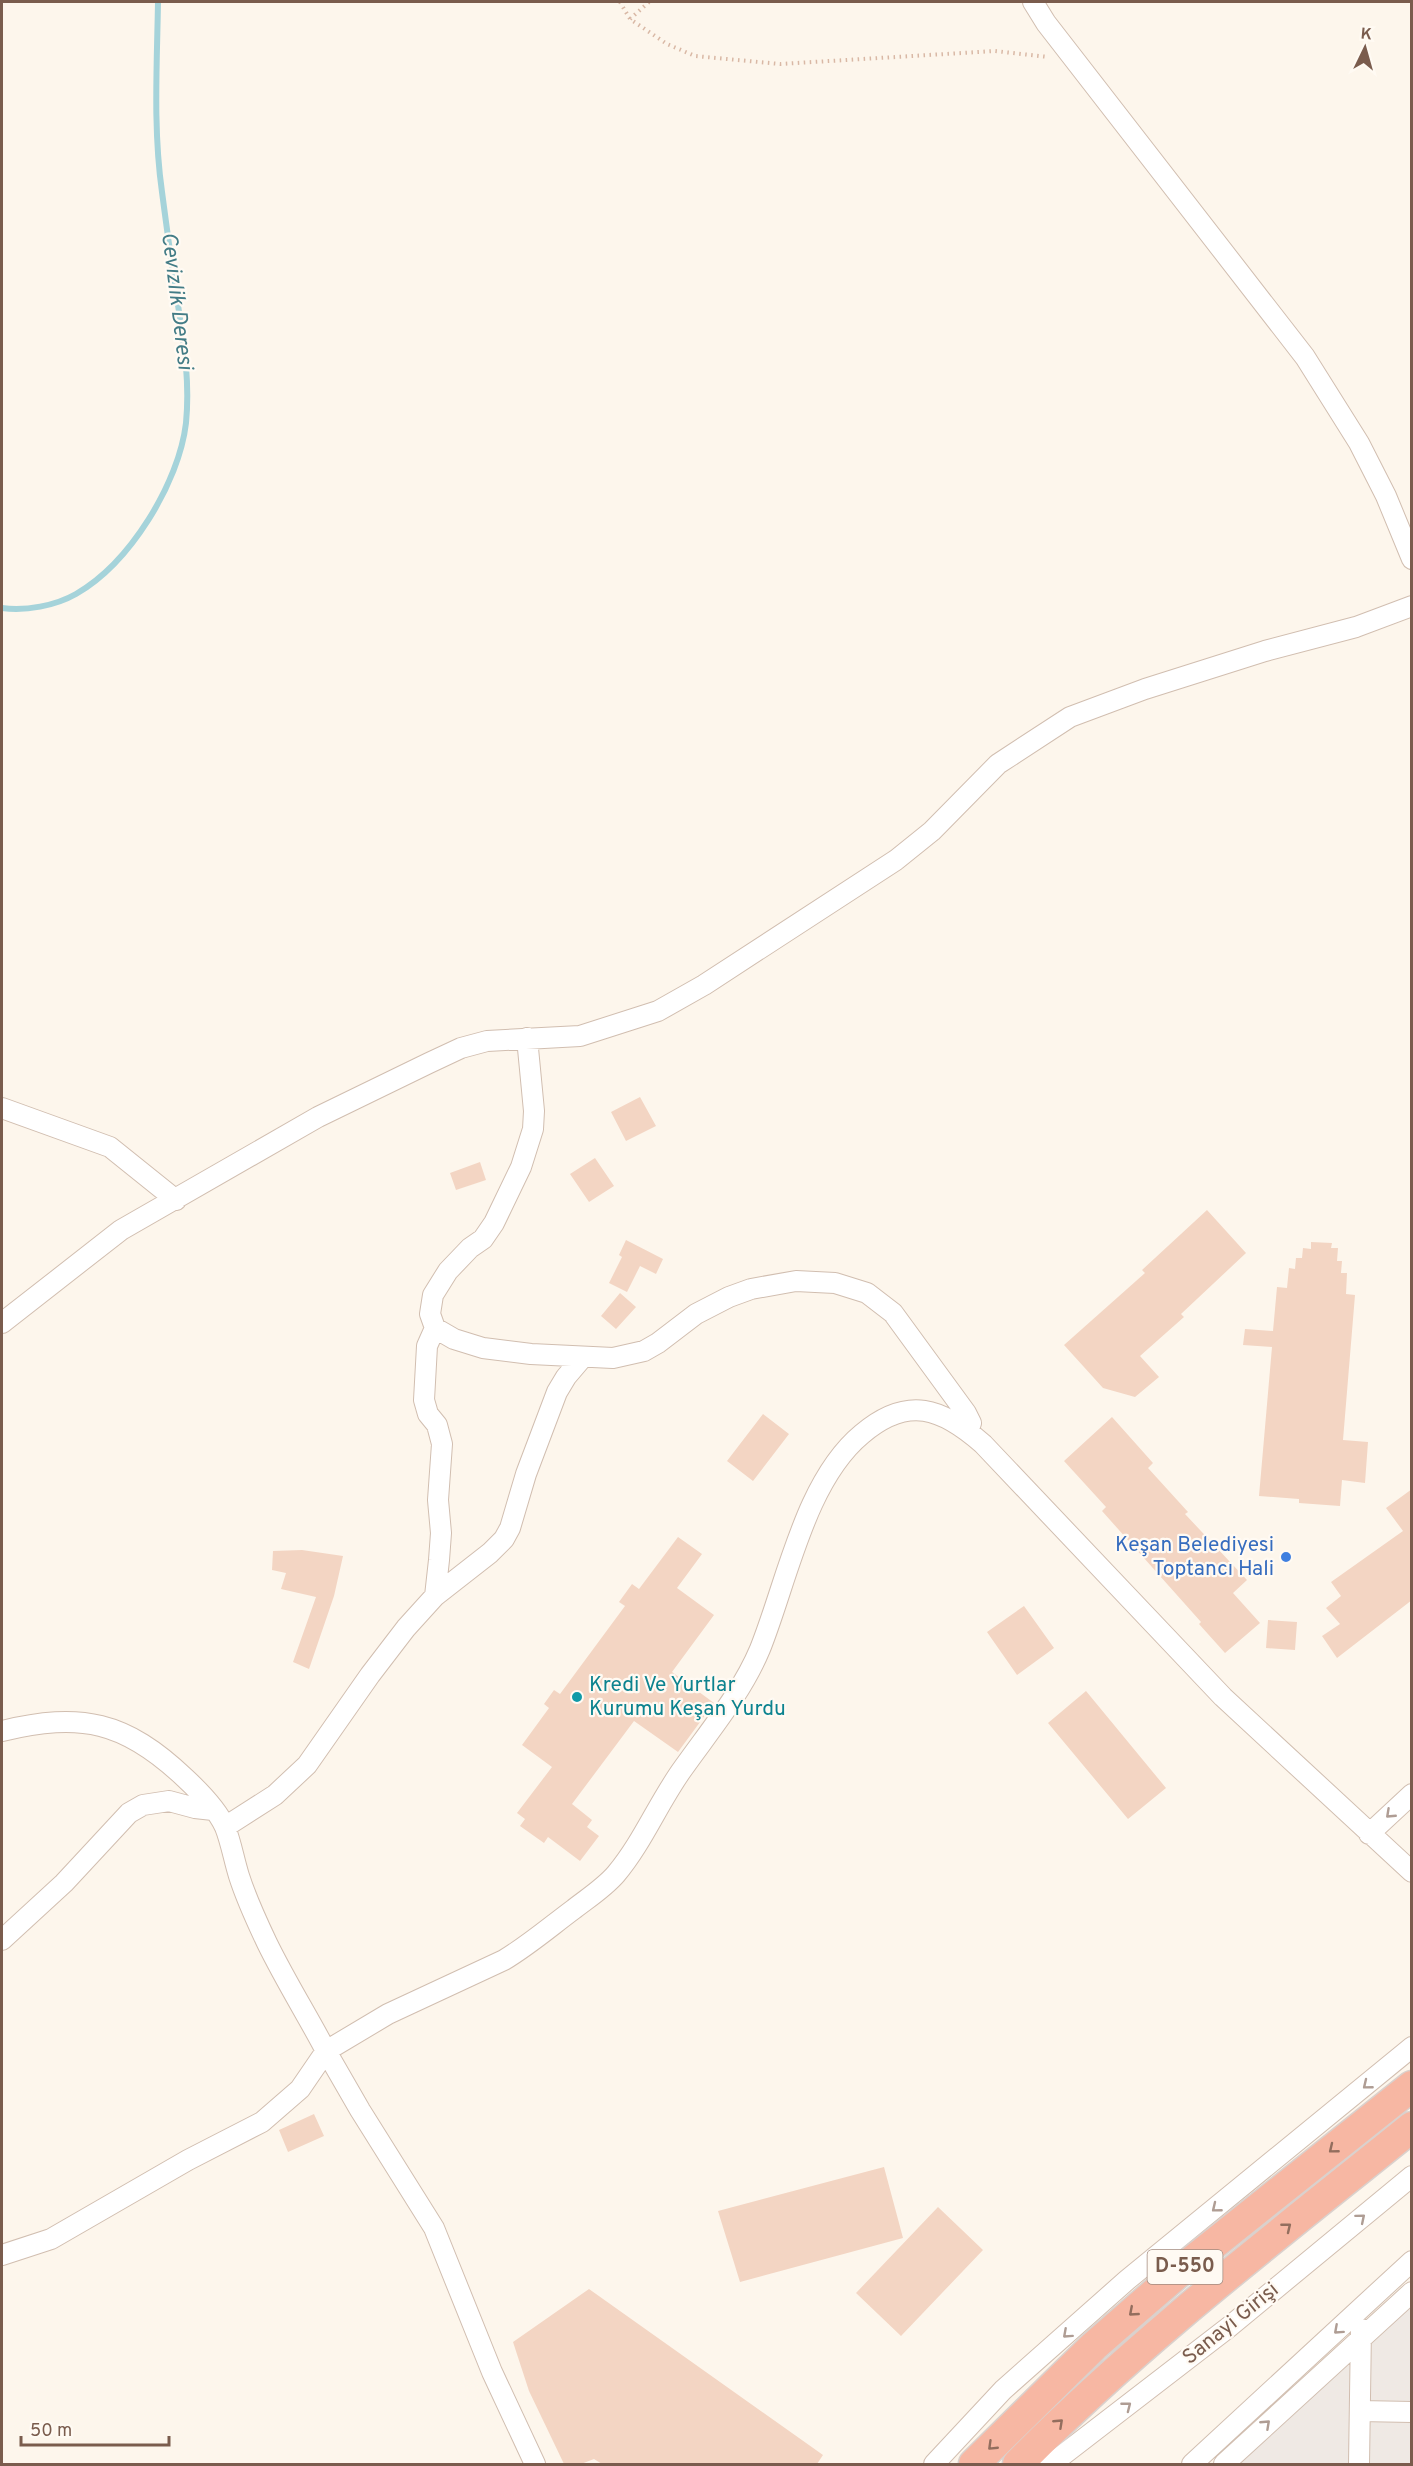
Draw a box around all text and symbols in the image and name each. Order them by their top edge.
north arrow [1335,18,1395,78]
text: K [1360,25,1373,46]
water label: Cevizlik Deresi [154,231,198,373]
place label: Keşan Belediyesi Toptancı Hali [1115,1532,1274,1583]
marker: Keşan Belediyesi Toptancı Hali [1279,1550,1293,1564]
place label: Kredi Ve Yurtlar Kurumu Keşan Yurdu [589,1672,786,1723]
marker: Kredi Ve Yurtlar Kurumu Keşan Yurdu [570,1690,584,1704]
one-way arrow [1387,1807,1397,1818]
one-way arrow [1363,2077,1374,2088]
one-way arrow [1329,2142,1340,2153]
one-way arrow [1212,2201,1223,2212]
one-way arrow [1354,2214,1365,2225]
one-way arrow [1280,2224,1291,2235]
road number: D-550 [1148,2250,1222,2284]
street label: Sanayi Girişi [1177,2277,1285,2371]
one-way arrow [1129,2305,1140,2316]
one-way arrow [1335,2323,1345,2334]
one-way arrow [1063,2327,1074,2338]
one-way arrow [1121,2402,1132,2413]
scale bar [21,2409,170,2447]
one-way arrow [1053,2419,1063,2430]
text: 50 m [30,2420,72,2443]
one-way arrow [1259,2421,1270,2432]
one-way arrow [988,2438,999,2449]

